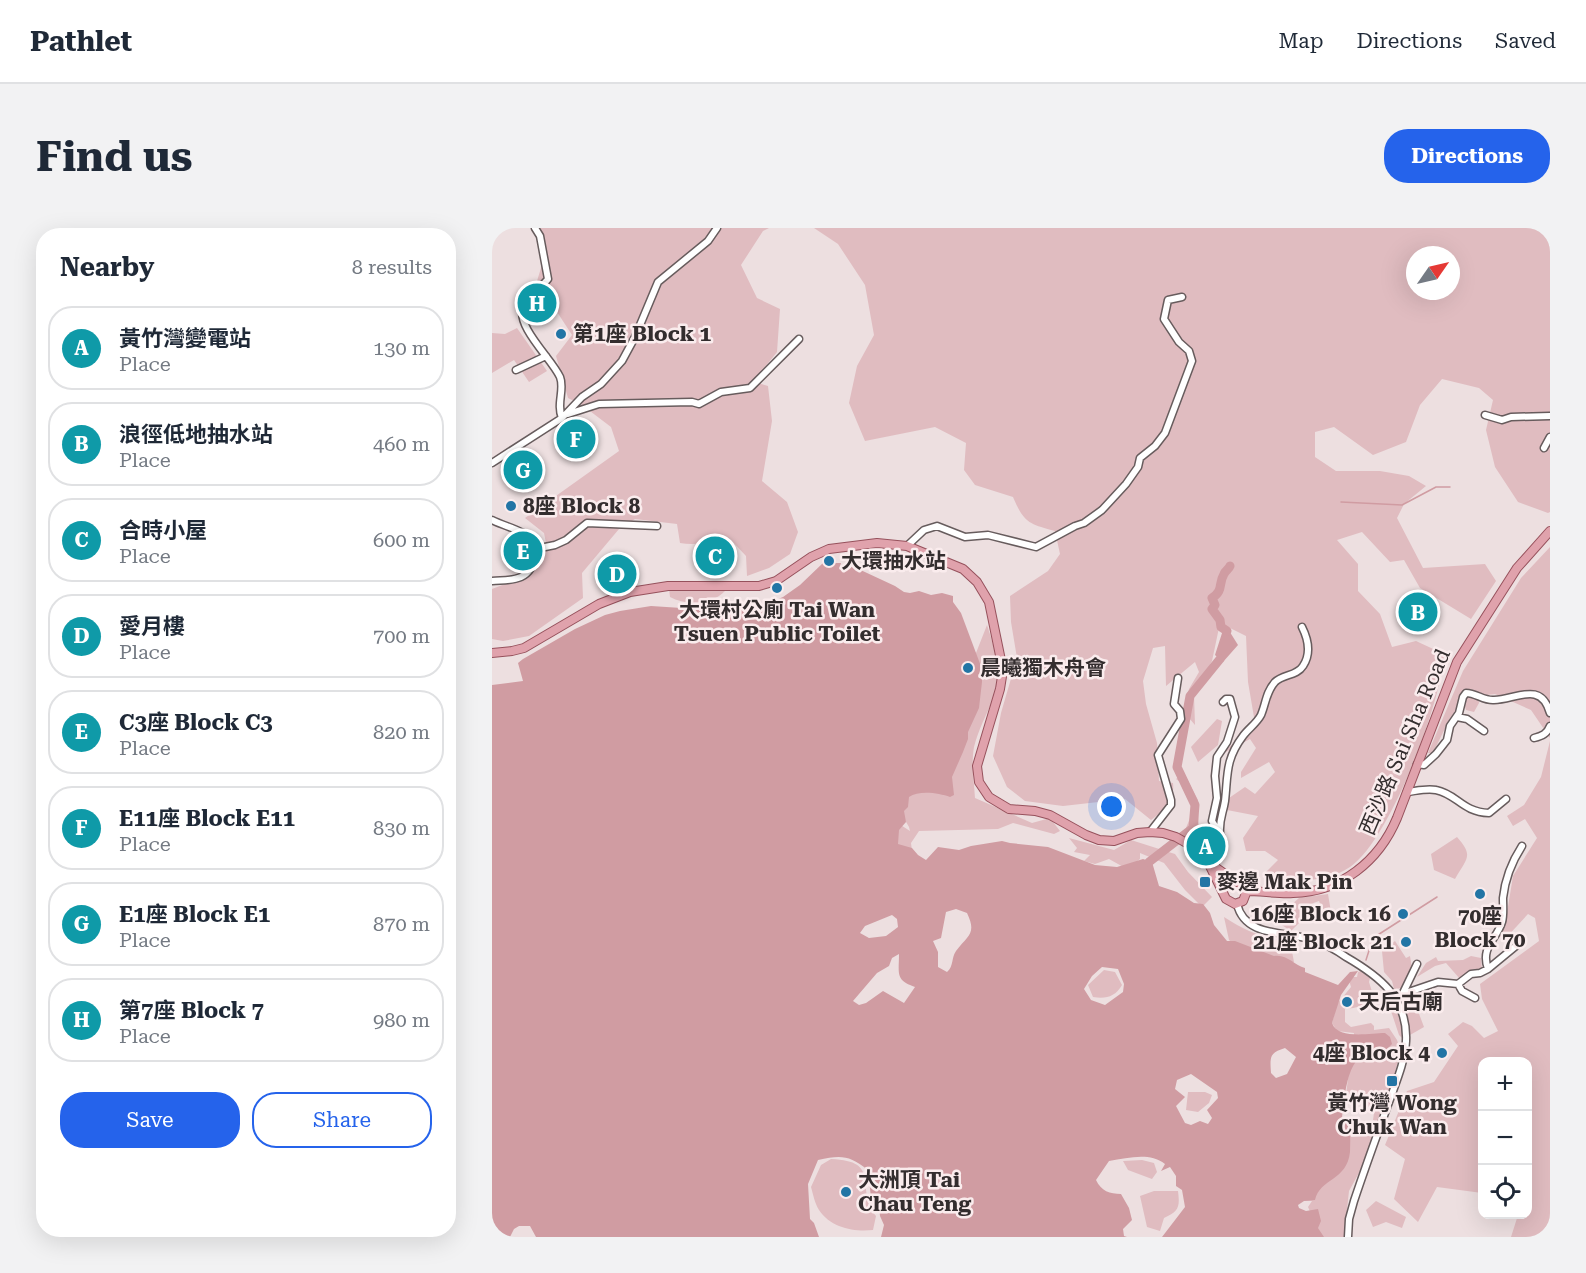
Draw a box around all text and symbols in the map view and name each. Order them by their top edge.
text: Pathlet [30,25,132,58]
text: Map [1279,29,1323,53]
text: Directions [1356,29,1462,53]
text: Saved [1495,29,1556,53]
button: Directions [1384,129,1550,183]
text: Find us [36,132,193,181]
north arrow [1406,246,1460,300]
text: Nearby [60,252,154,282]
text: 8 results [352,255,432,279]
pin: H [518,280,556,326]
place label: 第1座 Block 1 [573,322,712,346]
text: 黃竹灣變電站 [119,326,251,351]
marker: 第1座 Block 1 [554,327,568,341]
text: A [74,336,89,360]
text: 130 m [373,336,430,360]
text: Place [119,352,171,376]
pin: F [556,416,596,462]
text: 浪徑低地抽水站 [119,422,273,447]
text: B [74,432,89,456]
text: 460 m [373,432,430,456]
text: Place [119,448,171,472]
pin: G [504,448,543,492]
place label: 8座 Block 8 [523,494,641,518]
marker: 8座 Block 8 [504,499,518,513]
text: 合時小屋 [119,518,207,543]
text: C [75,528,89,552]
text: 600 m [373,528,430,552]
pin: E [504,528,543,574]
pin: C [696,534,734,578]
text: Place [119,544,171,568]
place label: 大環抽水站 [841,549,946,573]
pin: D [598,552,636,596]
marker: 大環抽水站 [822,554,836,568]
marker: 大環村公廁 Tai Wan Tsuen Public Toilet [770,581,784,595]
pin: B [1398,590,1438,634]
place label: 大環村公廁 Tai Wan Tsuen Public Toilet [674,598,881,646]
text: 愛月樓 [119,614,185,639]
text: D [73,624,90,648]
text: 700 m [373,624,430,648]
text: Place [119,640,171,664]
street label: 西沙路 Sai Sha Road [1355,645,1455,839]
place label: 晨曦獨木舟會 [980,656,1106,680]
marker: 晨曦獨木舟會 [961,661,975,675]
text: C3座 Block C3 [119,710,273,735]
text: E [75,720,88,744]
text: 820 m [373,720,430,744]
text: Place [119,736,171,760]
your location [1097,792,1126,821]
text: E11座 Block E11 [119,806,295,831]
text: F [75,816,88,840]
text: 830 m [373,816,430,840]
pin: A [1186,824,1226,868]
text: Place [119,832,171,856]
place label: 麥邊 Mak Pin [1217,870,1353,894]
marker: 麥邊 Mak Pin [1198,875,1212,889]
marker: 70座 Block 70 [1473,887,1487,901]
text: E1座 Block E1 [119,902,270,927]
place label: 16座 Block 16 [1250,902,1391,926]
place label: 70座 Block 70 [1435,904,1526,952]
marker: 16座 Block 16 [1396,907,1410,921]
text: G [74,912,89,936]
text: 870 m [373,912,430,936]
text: Place [119,928,171,952]
place label: 21座 Block 21 [1253,930,1394,954]
marker: 21座 Block 21 [1399,935,1413,949]
place label: 天后古廟 [1359,990,1443,1014]
marker: 天后古廟 [1340,995,1354,1009]
text: 第7座 Block 7 [119,998,264,1023]
text: H [73,1008,90,1032]
text: 980 m [373,1008,430,1032]
text: Place [119,1024,171,1048]
place label: 4座 Block 4 [1313,1041,1430,1065]
marker: 4座 Block 4 [1435,1046,1449,1060]
map controls [1478,1057,1532,1219]
button: + [1478,1057,1532,1111]
marker: 黃竹灣 Wong Chuk Wan [1385,1074,1399,1088]
place label: 黃竹灣 Wong Chuk Wan [1327,1091,1457,1139]
button: Save [60,1092,240,1148]
button: Share [252,1092,432,1148]
button: − [1478,1111,1532,1165]
button: locate [1478,1165,1532,1219]
place label: 大洲頂 Tai Chau Teng [858,1168,971,1216]
marker: 大洲頂 Tai Chau Teng [839,1185,853,1199]

